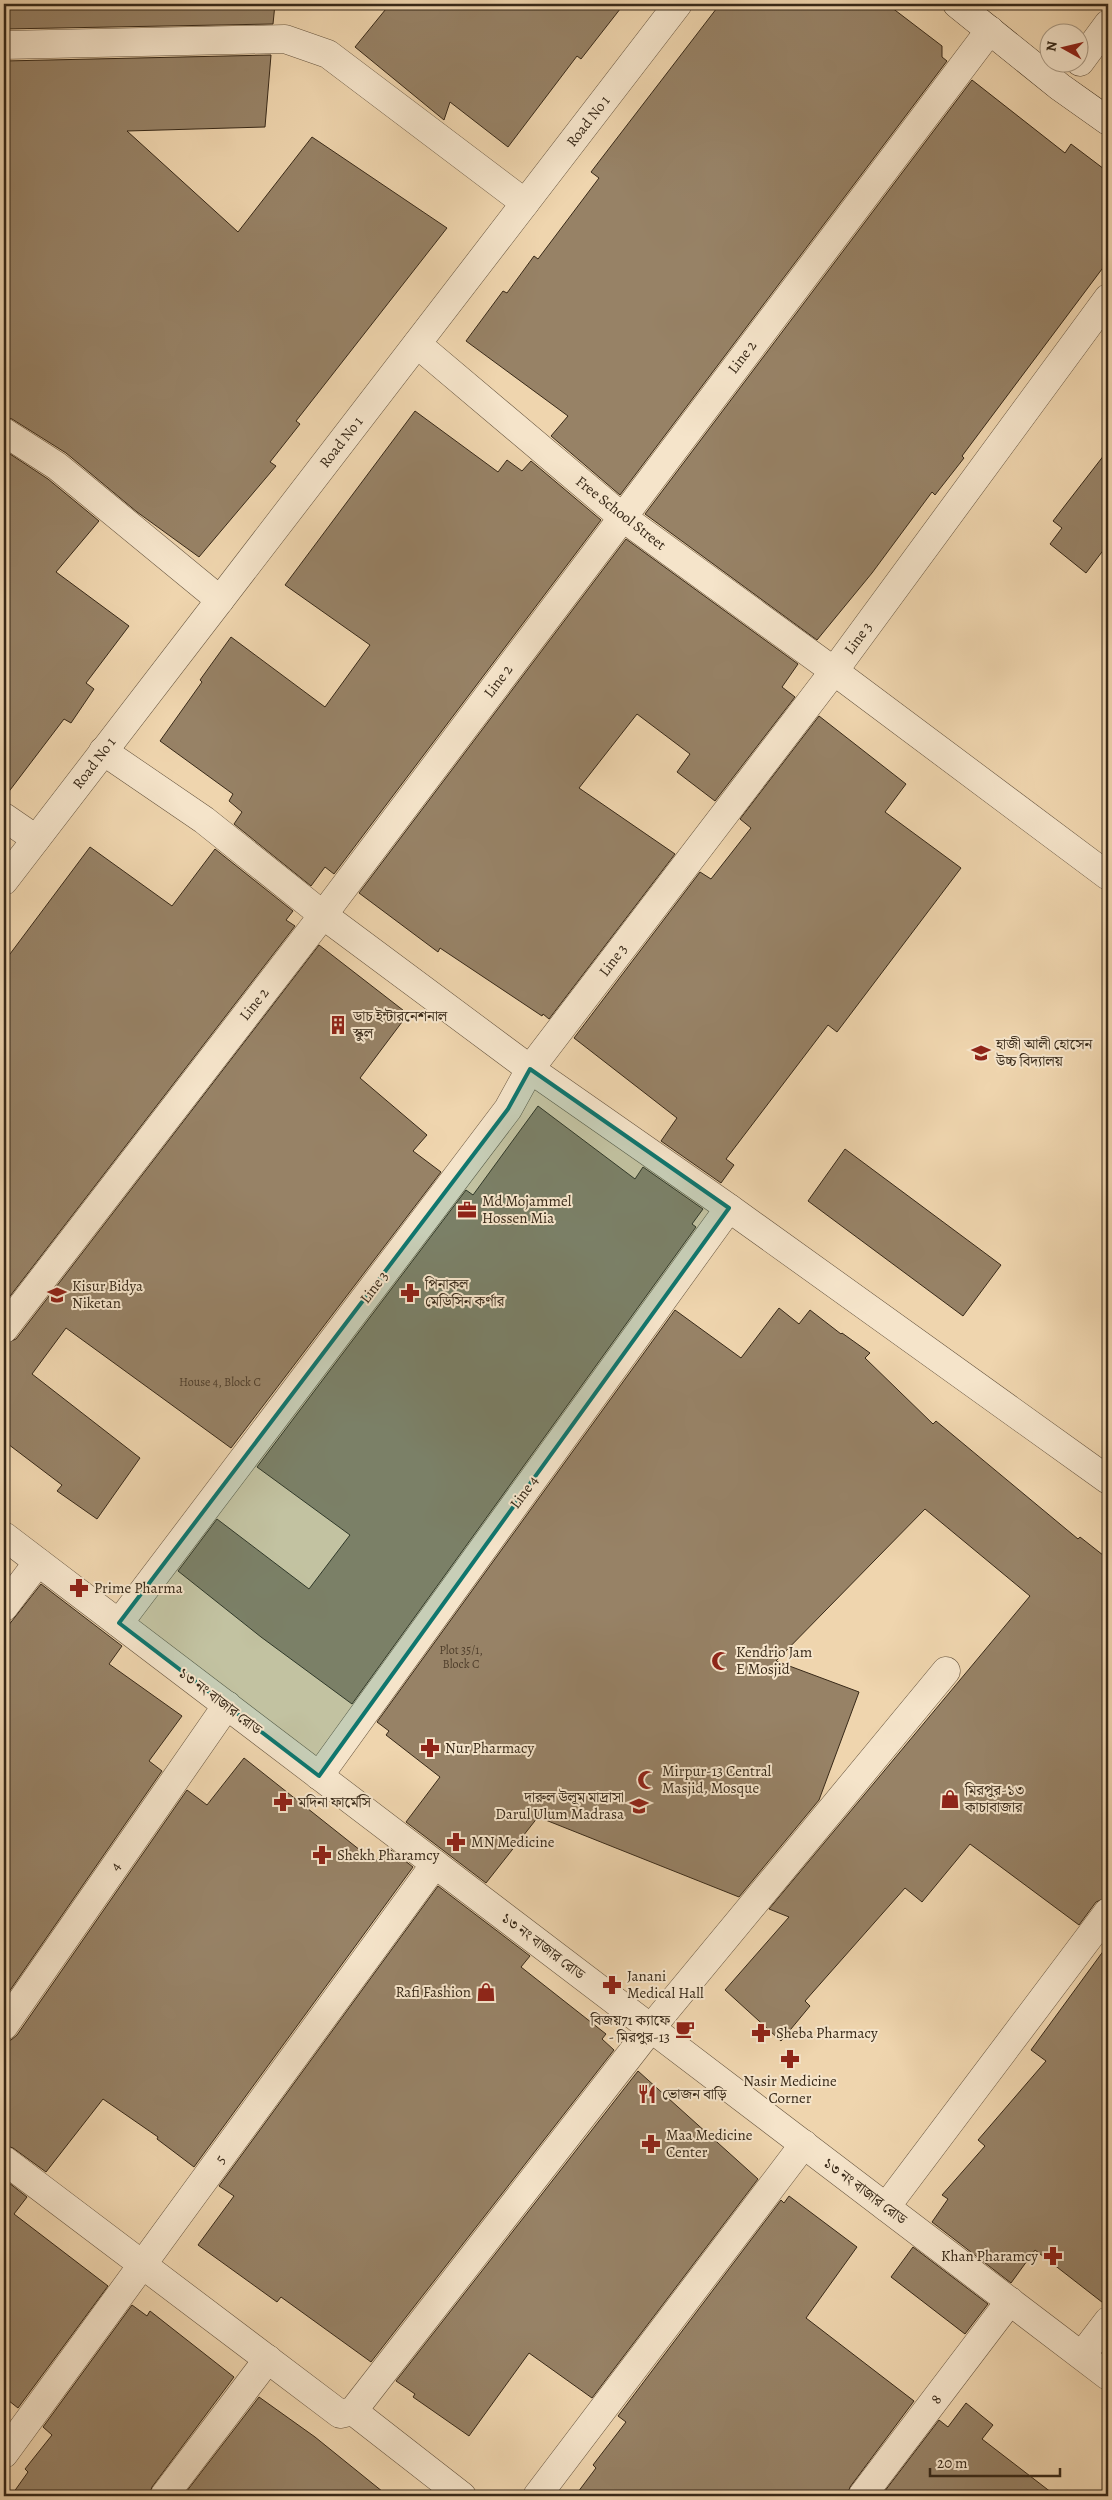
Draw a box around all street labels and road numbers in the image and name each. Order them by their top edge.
street label: Road No 1 [562,91,614,151]
street label: Line 2 [723,336,761,378]
street label: Road No 1 [315,412,367,472]
street label: Free School Street [572,471,670,555]
street label: Line 3 [839,618,877,658]
street label: Line 2 [479,660,517,702]
street label: Road No 1 [68,733,120,793]
street label: Line 3 [594,940,632,980]
street label: Line 2 [235,983,273,1025]
street label: Line 3 [355,1267,393,1307]
street label: Line 4 [505,1471,543,1513]
street label: ১৩ নং বাজার রোড [174,1663,266,1739]
street label: 4 [105,1857,125,1875]
street label: ১৩ নং বাজার রোড [497,1908,589,1984]
street label: 5 [210,2151,230,2167]
street label: ১৩ নং বাজার রোড [819,2153,911,2229]
street label: 8 [926,2390,946,2408]

